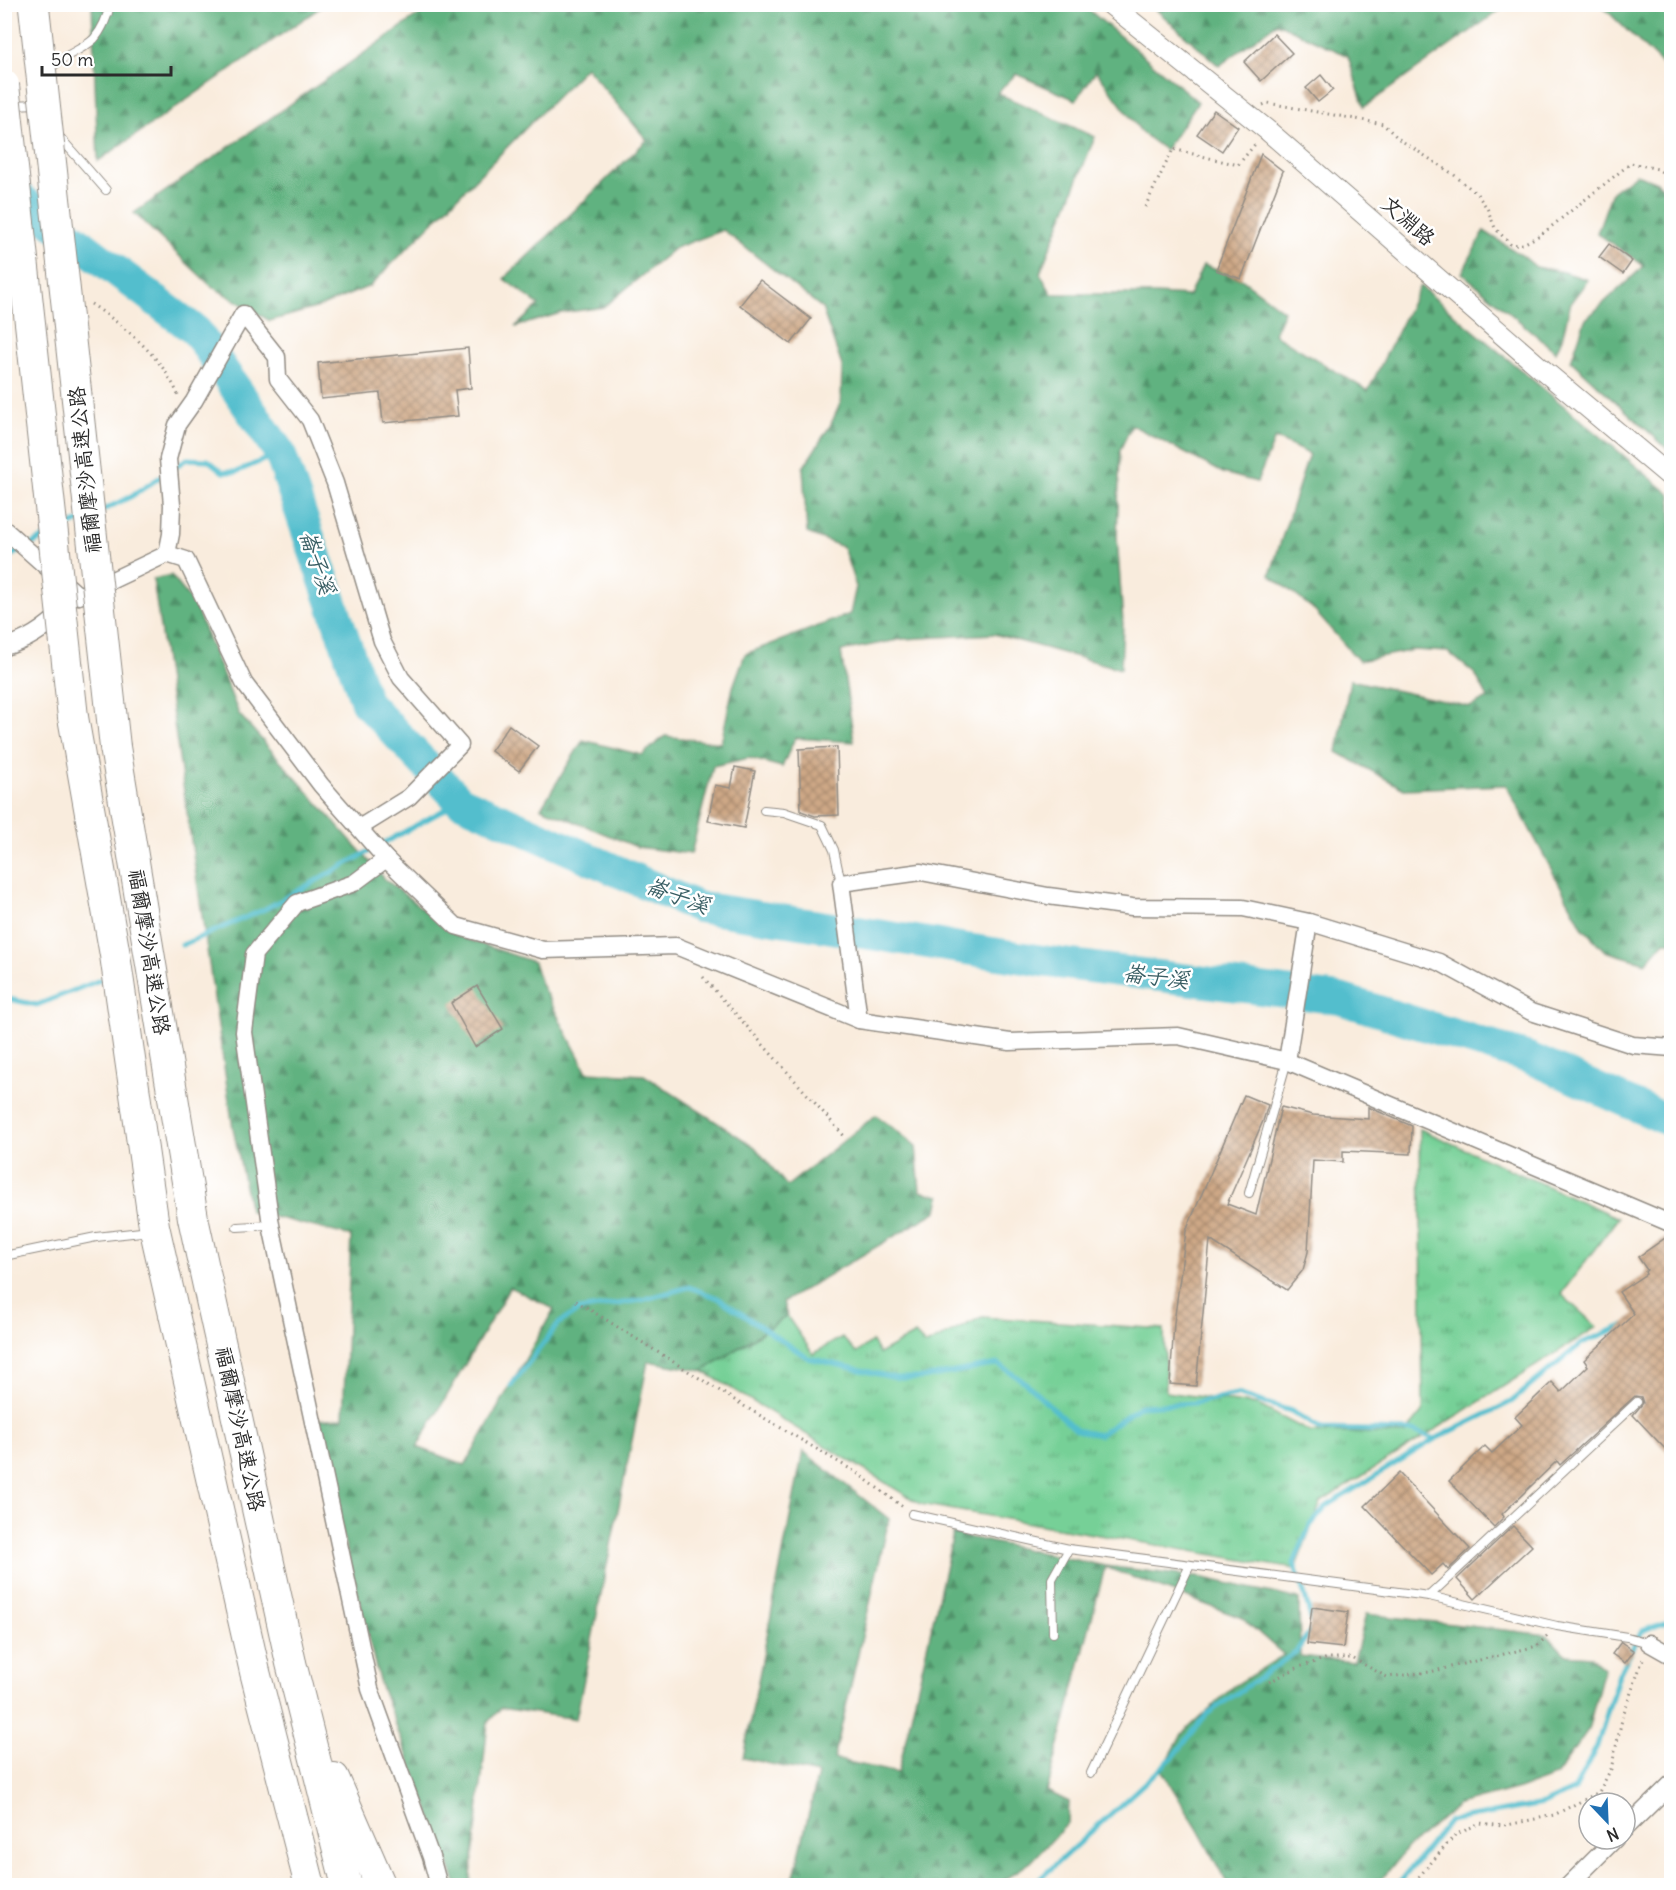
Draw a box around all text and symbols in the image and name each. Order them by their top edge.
scale bar [42,39,171,77]
text: 50 m [51,48,93,71]
street label: 文淵路 [1376,190,1441,251]
street label: 福爾摩沙高速公路 [62,385,107,555]
water label: 崙子溪 [294,526,342,599]
street label: 福爾摩沙高速公路 [123,867,176,1037]
water label: 崙子溪 [642,871,715,920]
water label: 崙子溪 [1122,958,1191,994]
street label: 福爾摩沙高速公路 [210,1344,271,1514]
north arrow [1577,1791,1637,1851]
text: N [1604,1823,1622,1846]

